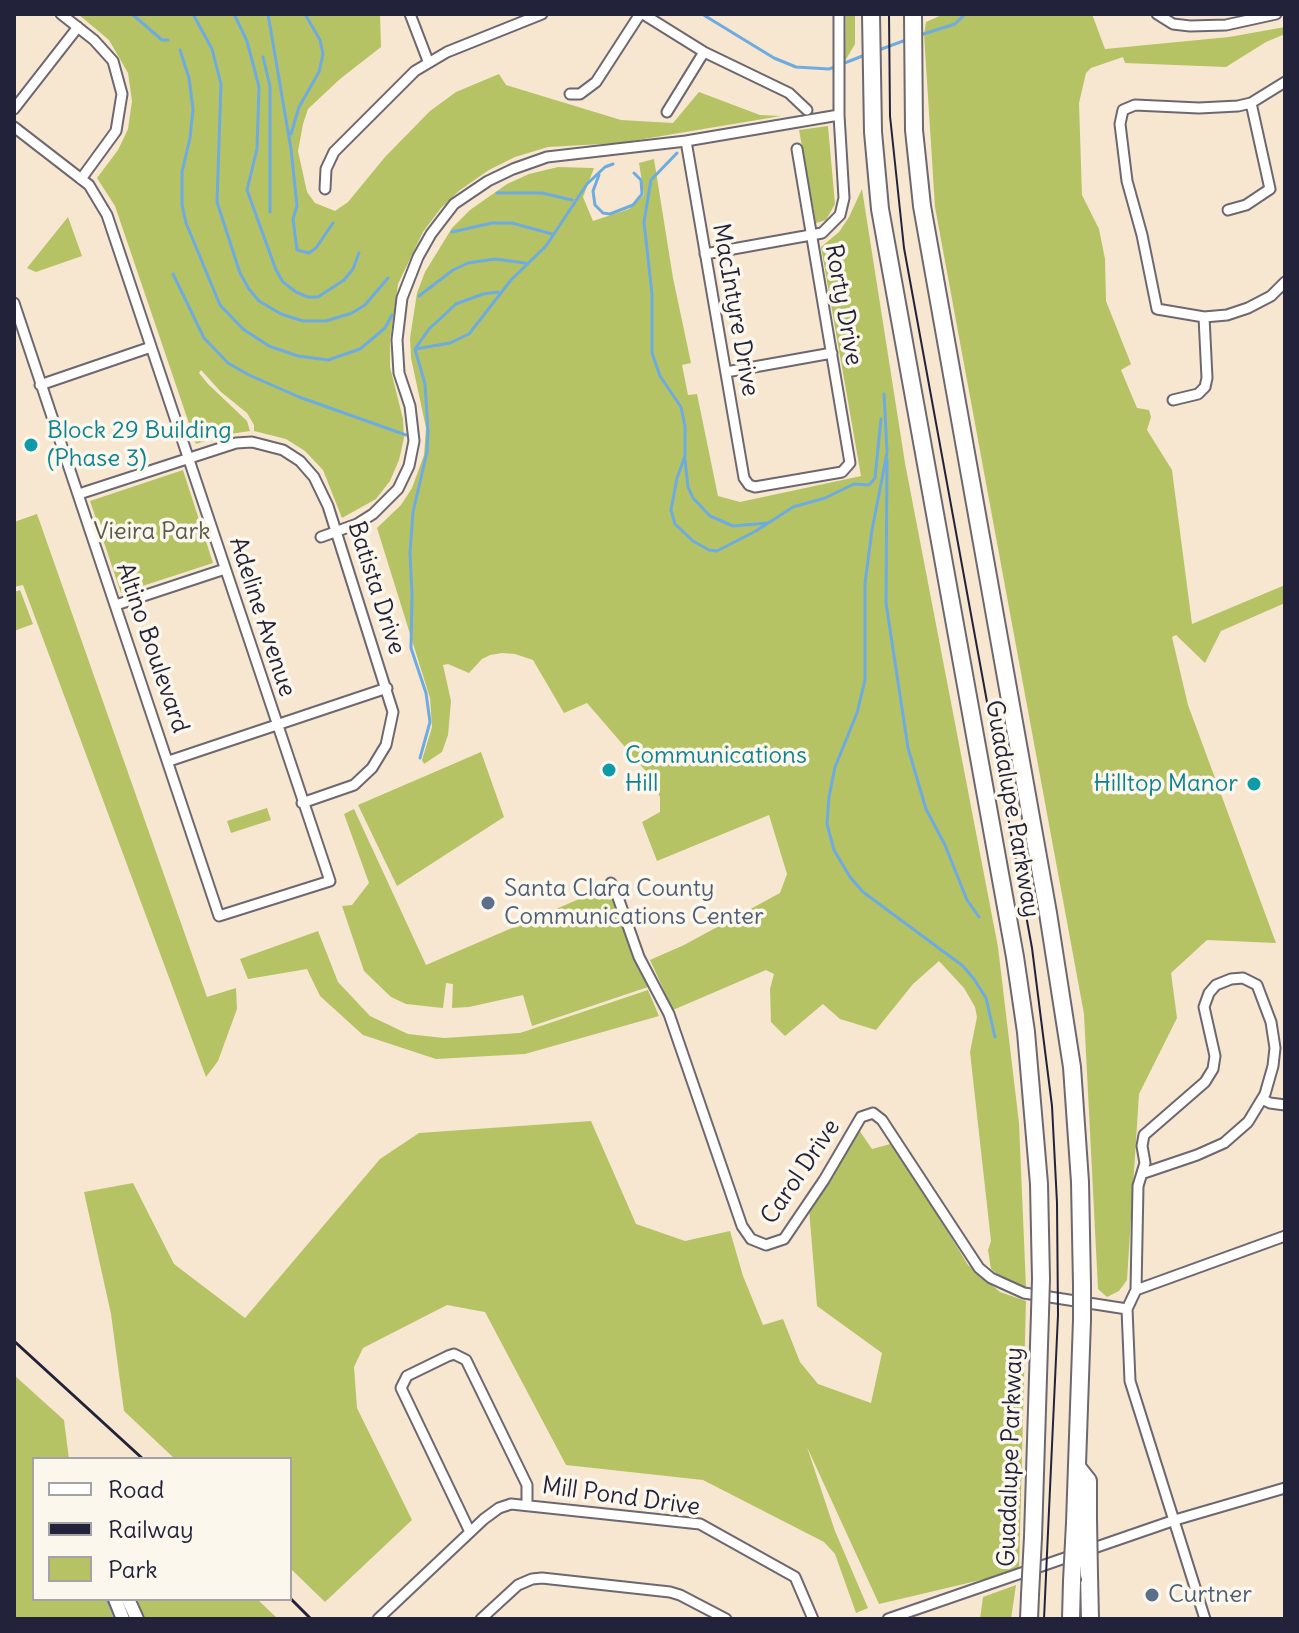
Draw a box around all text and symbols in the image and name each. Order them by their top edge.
street label: MacIntyre Drive [706,221,764,399]
street label: Rorty Drive [818,242,868,368]
place label: Block 29 Building (Phase 3) [47,417,232,473]
marker: Block 29 Building (Phase 3) [22,436,40,454]
park label: Vieira Park [93,518,211,546]
street label: Batista Drive [341,518,411,658]
street label: Adeline Avenue [223,534,301,700]
street label: Altino Boulevard [109,559,195,737]
street label: Guadalupe Parkway [979,698,1045,920]
place label: Communications Hill [625,742,807,798]
marker: Communications Hill [600,761,618,779]
place label: Hilltop Manor [1093,770,1238,798]
marker: Hilltop Manor [1245,775,1263,793]
place label: Santa Clara County Communications Center [504,875,764,931]
marker: Santa Clara County Communications Center [479,894,497,912]
street label: Carol Drive [755,1114,847,1230]
street label: Guadalupe Parkway [993,1347,1029,1567]
legend [32,1457,292,1601]
street label: Mill Pond Drive [540,1472,702,1522]
text: Road [108,1474,164,1504]
text: Railway [108,1514,194,1544]
text: Park [108,1554,158,1584]
place label: Curtner [1168,1581,1252,1609]
marker: Curtner [1143,1586,1161,1604]

